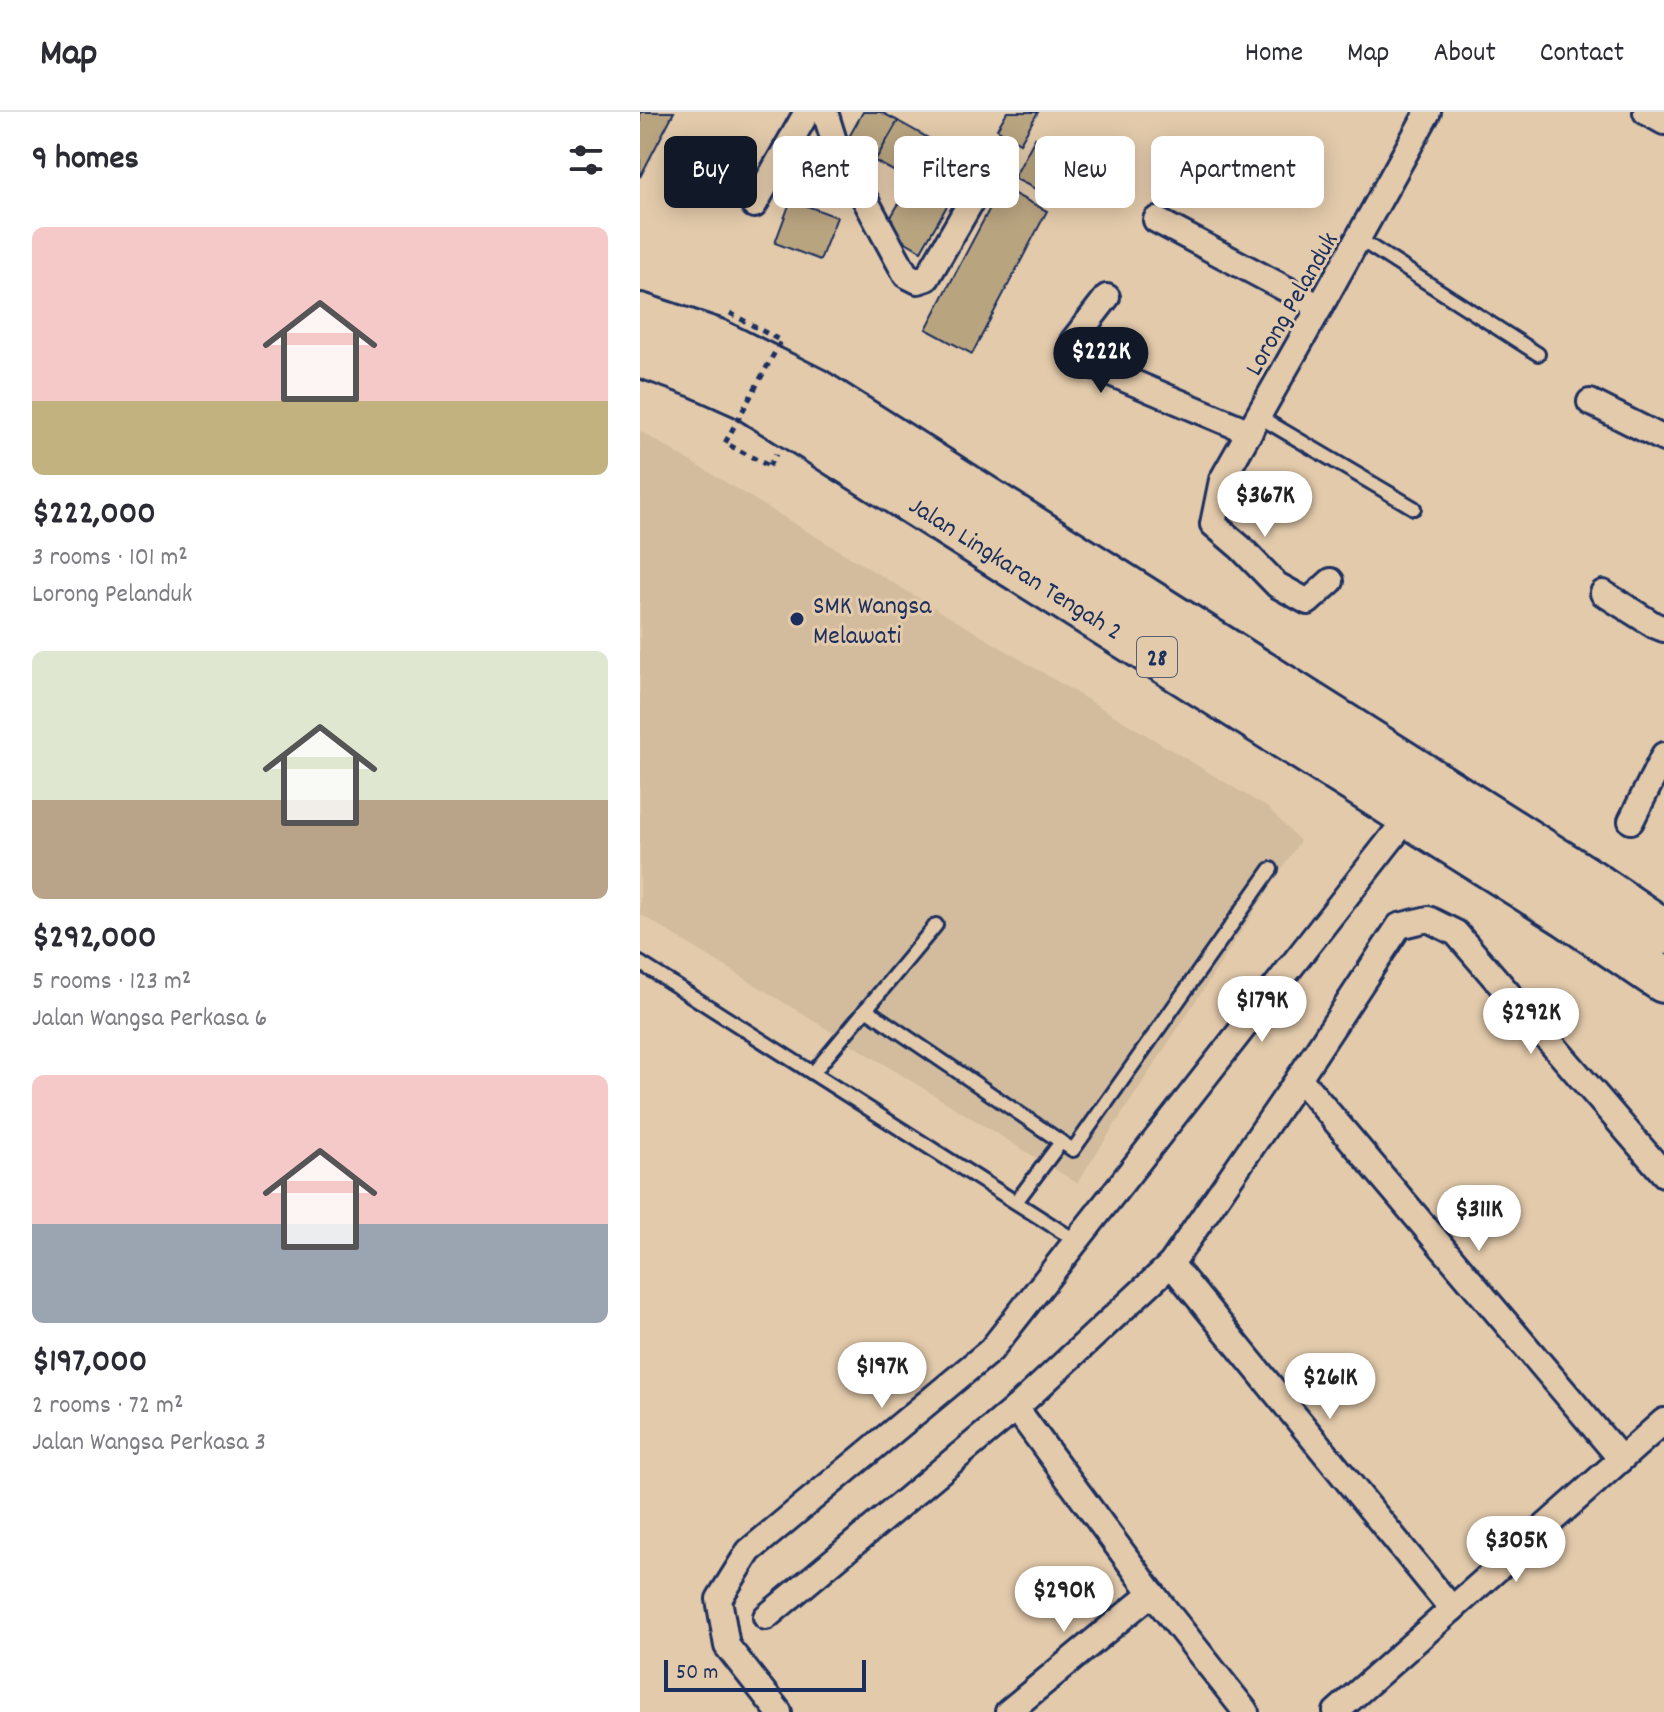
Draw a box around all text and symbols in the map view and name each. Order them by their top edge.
text: Map [40,28,98,83]
text: Home [1245,35,1303,75]
text: Map [1347,35,1389,75]
text: About [1433,35,1496,75]
text: Contact [1540,35,1624,75]
text: 9 homes [32,136,139,185]
chip: Buy [664,136,757,208]
chip: Rent [773,136,878,208]
chip: Filters [894,136,1019,208]
chip: New [1035,136,1135,208]
chip: Apartment [1151,136,1324,208]
icon: filters [564,138,608,182]
street label: Lorong Pelanduk [1237,226,1349,383]
icon: home [248,279,392,423]
pin: $222K [1045,327,1157,395]
text: $222K [1071,334,1131,371]
pin: $367K [1209,471,1321,539]
text: $367K [1235,478,1295,515]
street label: Jalan Lingkaran Tengah 2 [900,489,1129,651]
text: $222,000 [32,491,156,540]
text: 3 rooms · 101 m² [32,540,188,577]
text: Lorong Pelanduk [32,577,192,614]
place label: SMK Wangsa Melawati [813,589,932,656]
marker: SMK Wangsa Melawati [788,610,806,628]
road number: 28 [1137,637,1177,677]
icon: home [248,703,392,847]
text: $292,000 [32,915,157,964]
text: 5 rooms · 123 m² [32,964,191,1001]
pin: $179K [1206,976,1318,1044]
text: $179K [1236,983,1288,1020]
pin: $292K [1475,988,1587,1056]
text: $292K [1501,995,1561,1032]
text: Jalan Wangsa Perkasa 6 [32,1001,267,1038]
icon: home [248,1127,392,1271]
pin: $311K [1423,1185,1535,1253]
text: $311K [1455,1192,1503,1229]
text: $197,000 [32,1339,147,1388]
pin: $197K [826,1342,938,1410]
text: $197K [856,1349,908,1386]
pin: $261K [1274,1353,1386,1421]
text: $261K [1303,1360,1358,1397]
text: 2 rooms · 72 m² [32,1388,183,1425]
text: Jalan Wangsa Perkasa 3 [32,1425,266,1462]
pin: $305K [1460,1516,1572,1584]
text: $305K [1485,1523,1547,1560]
pin: $290K [1008,1566,1120,1634]
text: $290K [1033,1573,1095,1610]
scale bar [664,1656,866,1692]
text: 50 m [676,1658,718,1689]

